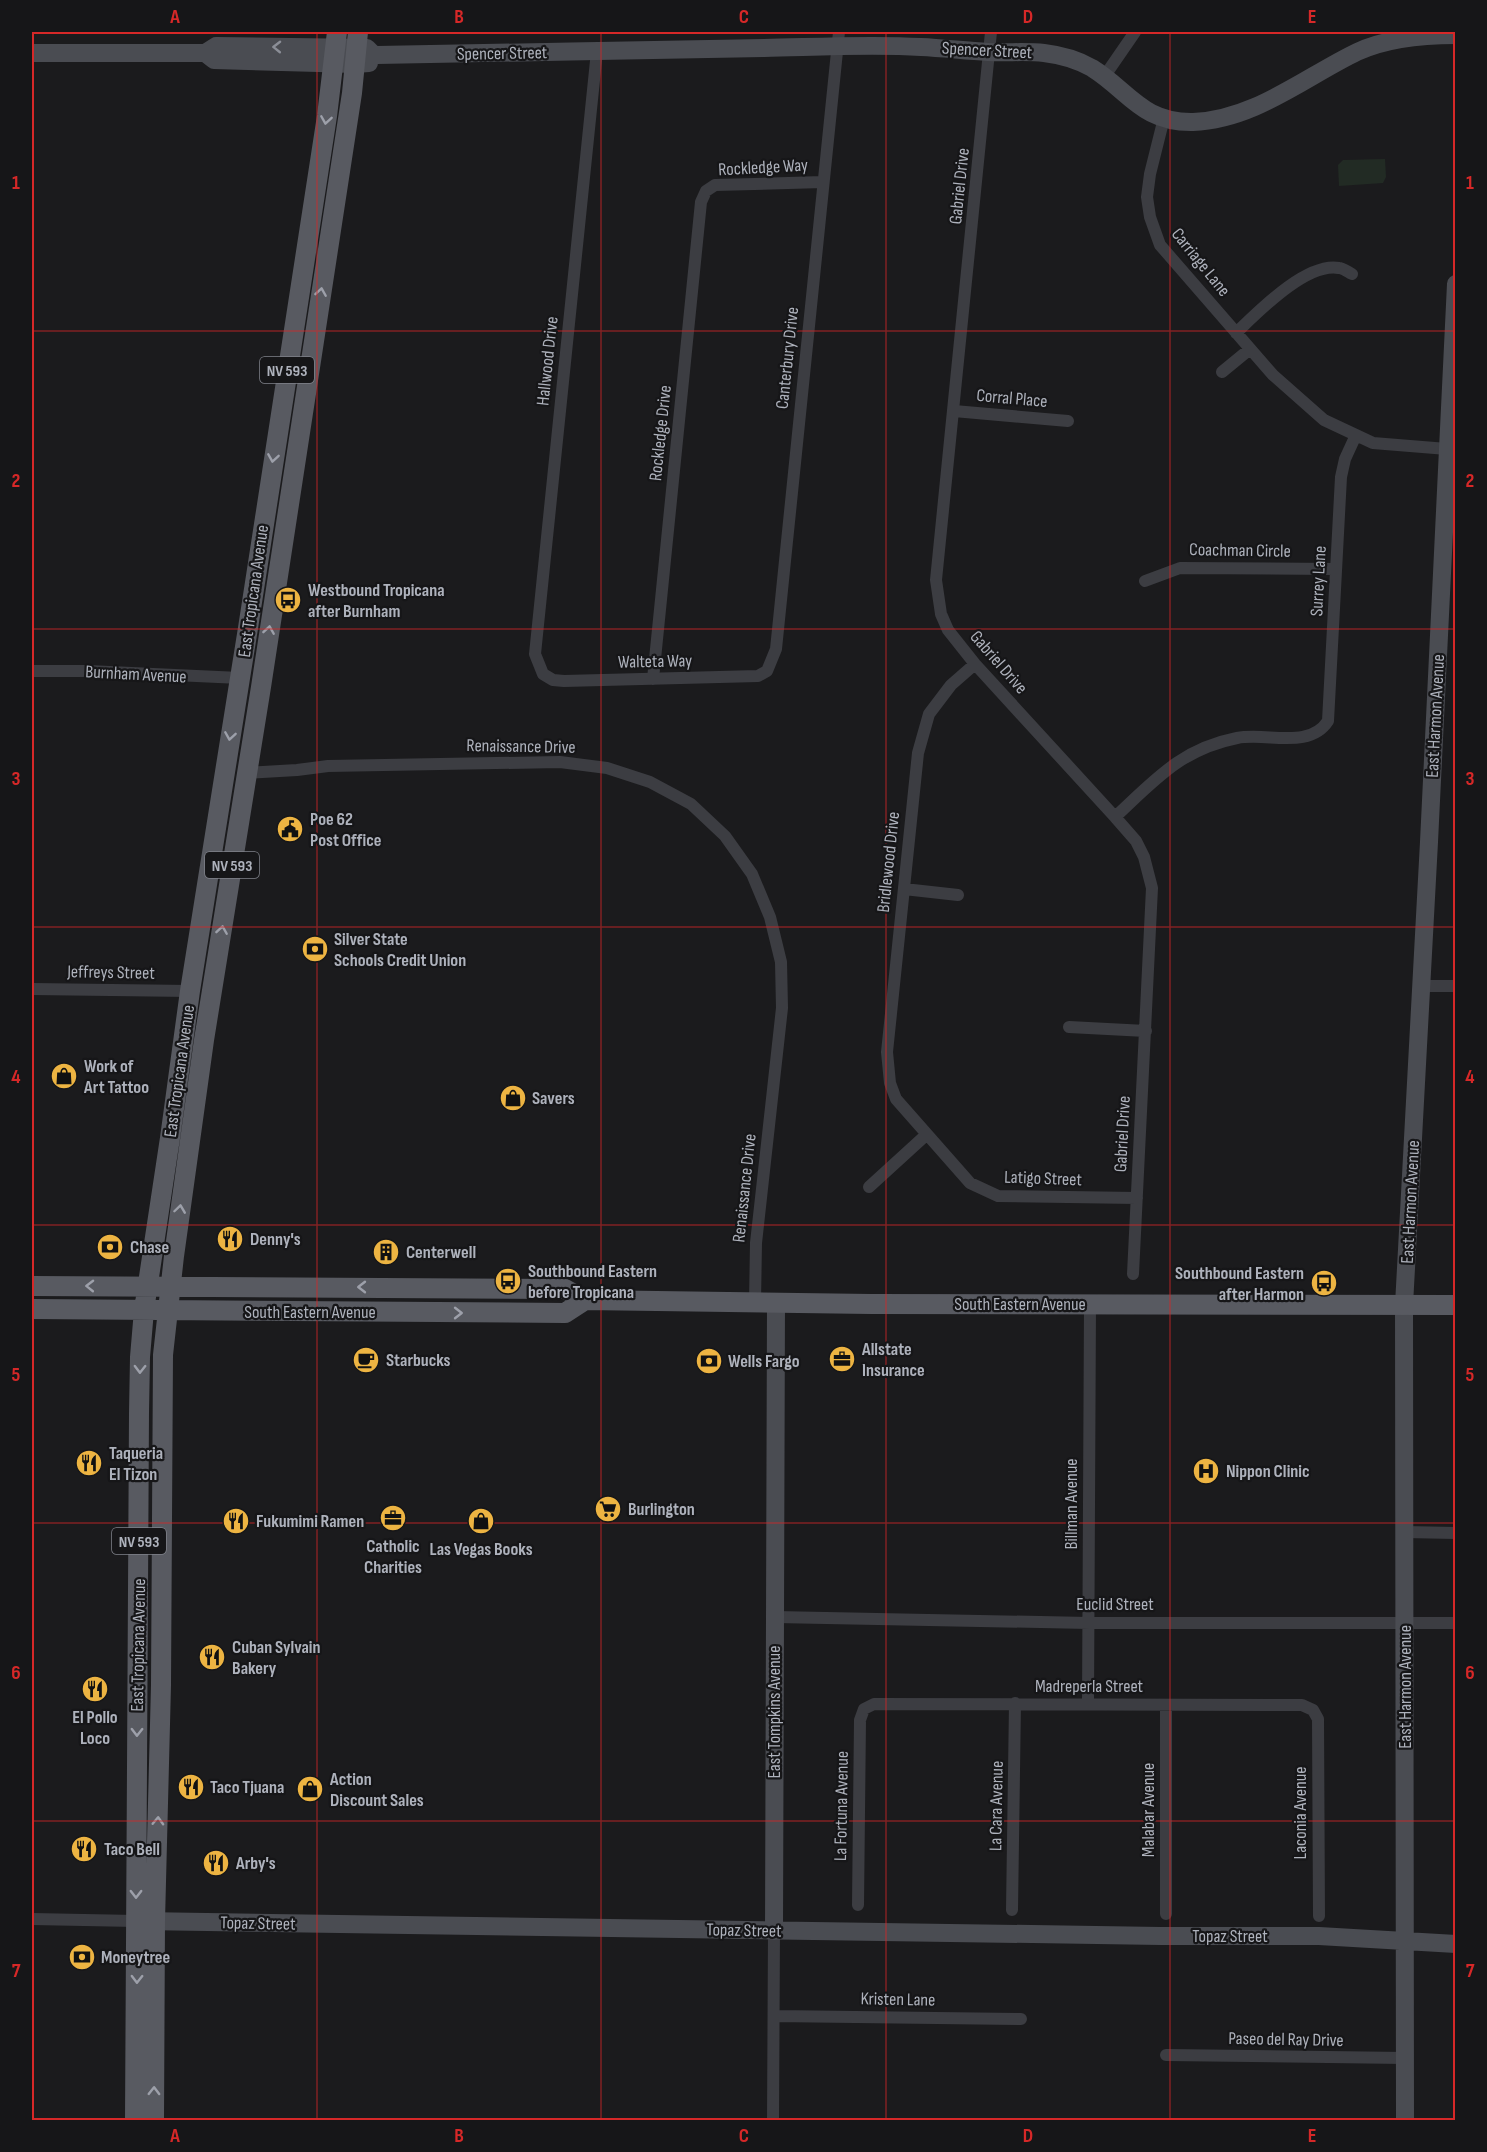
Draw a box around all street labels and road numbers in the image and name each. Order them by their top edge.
street label: Spencer Street [941,38,1033,63]
street label: Spencer Street [457,42,548,65]
street label: Gabriel Drive [945,147,974,225]
street label: Rockledge Way [718,155,809,180]
street label: Carriage Lane [1167,224,1234,301]
street label: Canterbury Drive [772,306,803,410]
street label: Hallwood Drive [532,315,563,407]
road number: NV 593 [260,357,314,383]
street label: Rockledge Drive [645,384,676,482]
street label: Corral Place [975,385,1048,412]
street label: East Tropicana Avenue [234,524,273,659]
street label: Coachman Circle [1189,539,1291,562]
street label: Surrey Lane [1306,545,1331,617]
street label: Gabriel Drive [966,627,1032,698]
street label: Walteta Way [618,650,692,673]
street label: East Harmon Avenue [1422,654,1449,778]
street label: Burnham Avenue [85,661,187,688]
street label: Renaissance Drive [466,735,576,758]
street label: Bridlewood Drive [873,811,904,914]
road number: NV 593 [205,852,259,878]
street label: Jeffreys Street [66,961,155,984]
street label: East Tropicana Avenue [160,1004,199,1139]
street label: Gabriel Drive [1110,1095,1135,1173]
street label: Renaissance Drive [728,1133,761,1243]
street label: East Harmon Avenue [1397,1140,1424,1264]
street label: Latigo Street [1004,1167,1083,1190]
street label: South Eastern Avenue [954,1294,1086,1315]
street label: South Eastern Avenue [244,1302,376,1323]
street label: Billman Avenue [1061,1458,1082,1550]
road number: NV 593 [112,1528,166,1554]
street label: East Tropicana Avenue [127,1578,150,1712]
street label: Euclid Street [1076,1594,1154,1615]
street label: East Harmon Avenue [1395,1625,1416,1749]
street label: East Tompkins Avenue [764,1646,785,1778]
street label: Madreperla Street [1035,1676,1144,1697]
street label: La Fortuna Avenue [830,1751,853,1861]
street label: La Cara Avenue [985,1761,1008,1851]
street label: Malabar Avenue [1138,1763,1159,1857]
street label: Laconia Avenue [1290,1766,1311,1860]
street label: Topaz Street [220,1912,296,1935]
street label: Topaz Street [706,1919,782,1942]
street label: Topaz Street [1192,1926,1268,1947]
street label: Kristen Lane [860,1988,936,2011]
street label: Paseo del Ray Drive [1228,2028,1344,2051]

